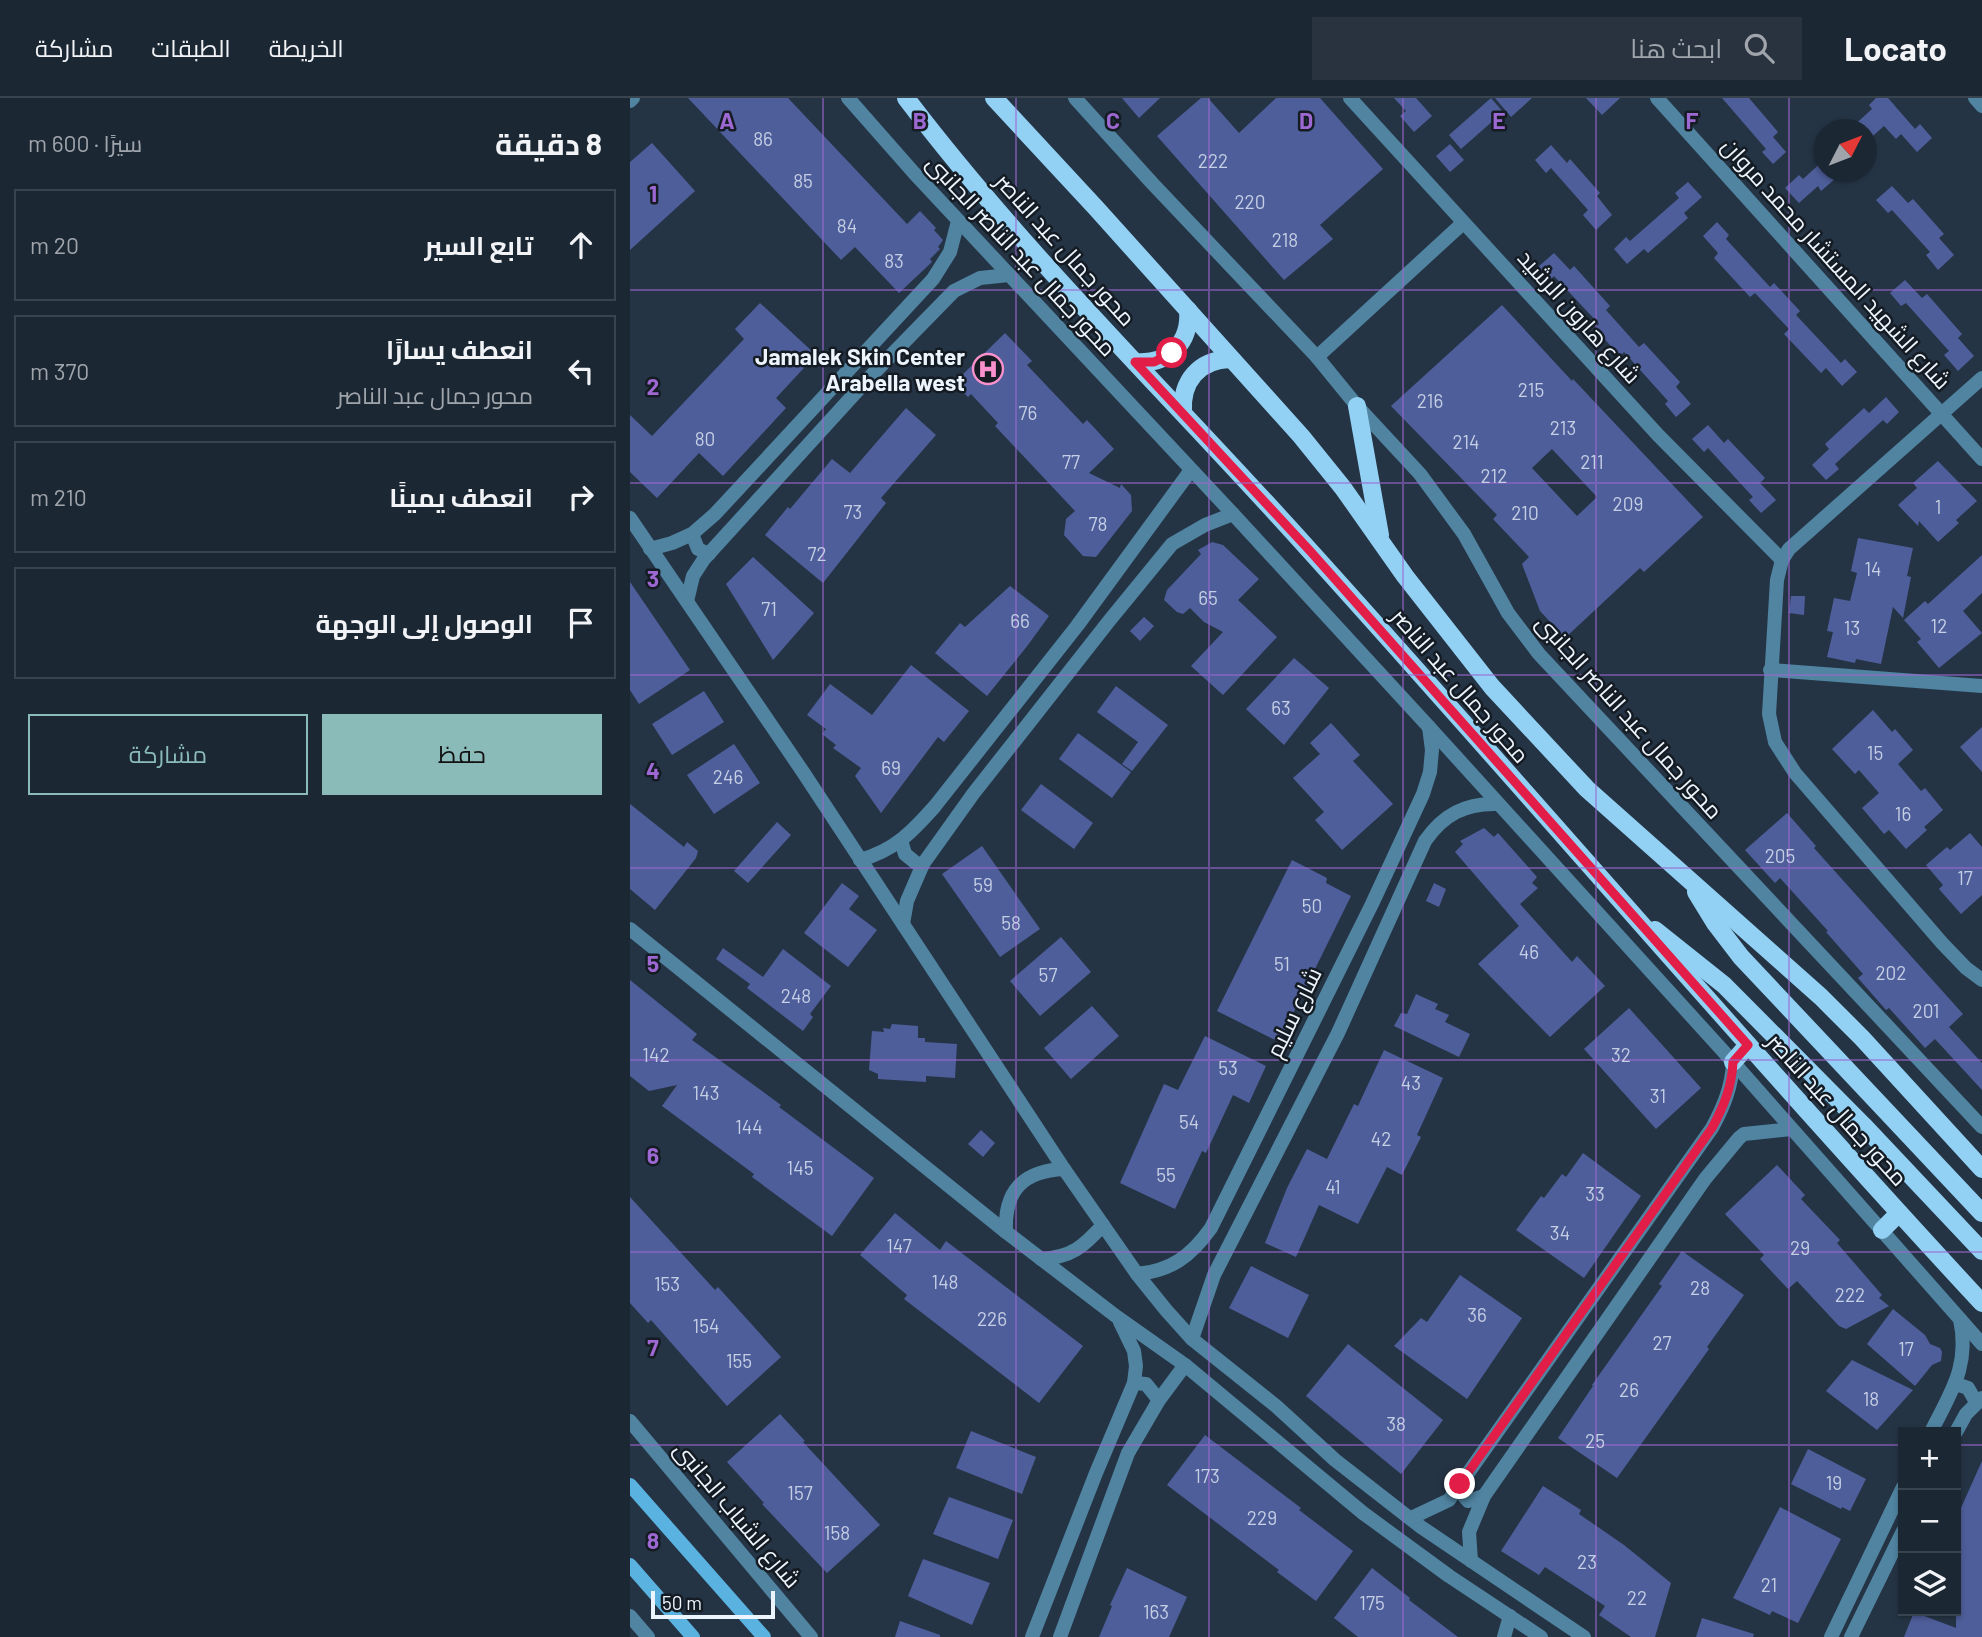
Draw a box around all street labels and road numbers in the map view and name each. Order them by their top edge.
street label: شارع الشهيد المستشار محمد مروان [1714,131,1957,397]
street label: محور جمال عبد الناصر الجانبى [921,148,1123,362]
street label: محور جمال عبد الناصر [988,165,1142,332]
street label: شارع هارون الرشيد [1510,243,1647,391]
street label: محور جمال عبد الناصر [1384,600,1536,769]
street label: محور جمال عبد الناصر الجانبى [1530,608,1729,825]
street label: شارع سليم [1259,962,1330,1063]
street label: محور جمال عبد الناصر [1760,1025,1914,1192]
street label: شارع الشباب الجانبى [666,1435,807,1595]

